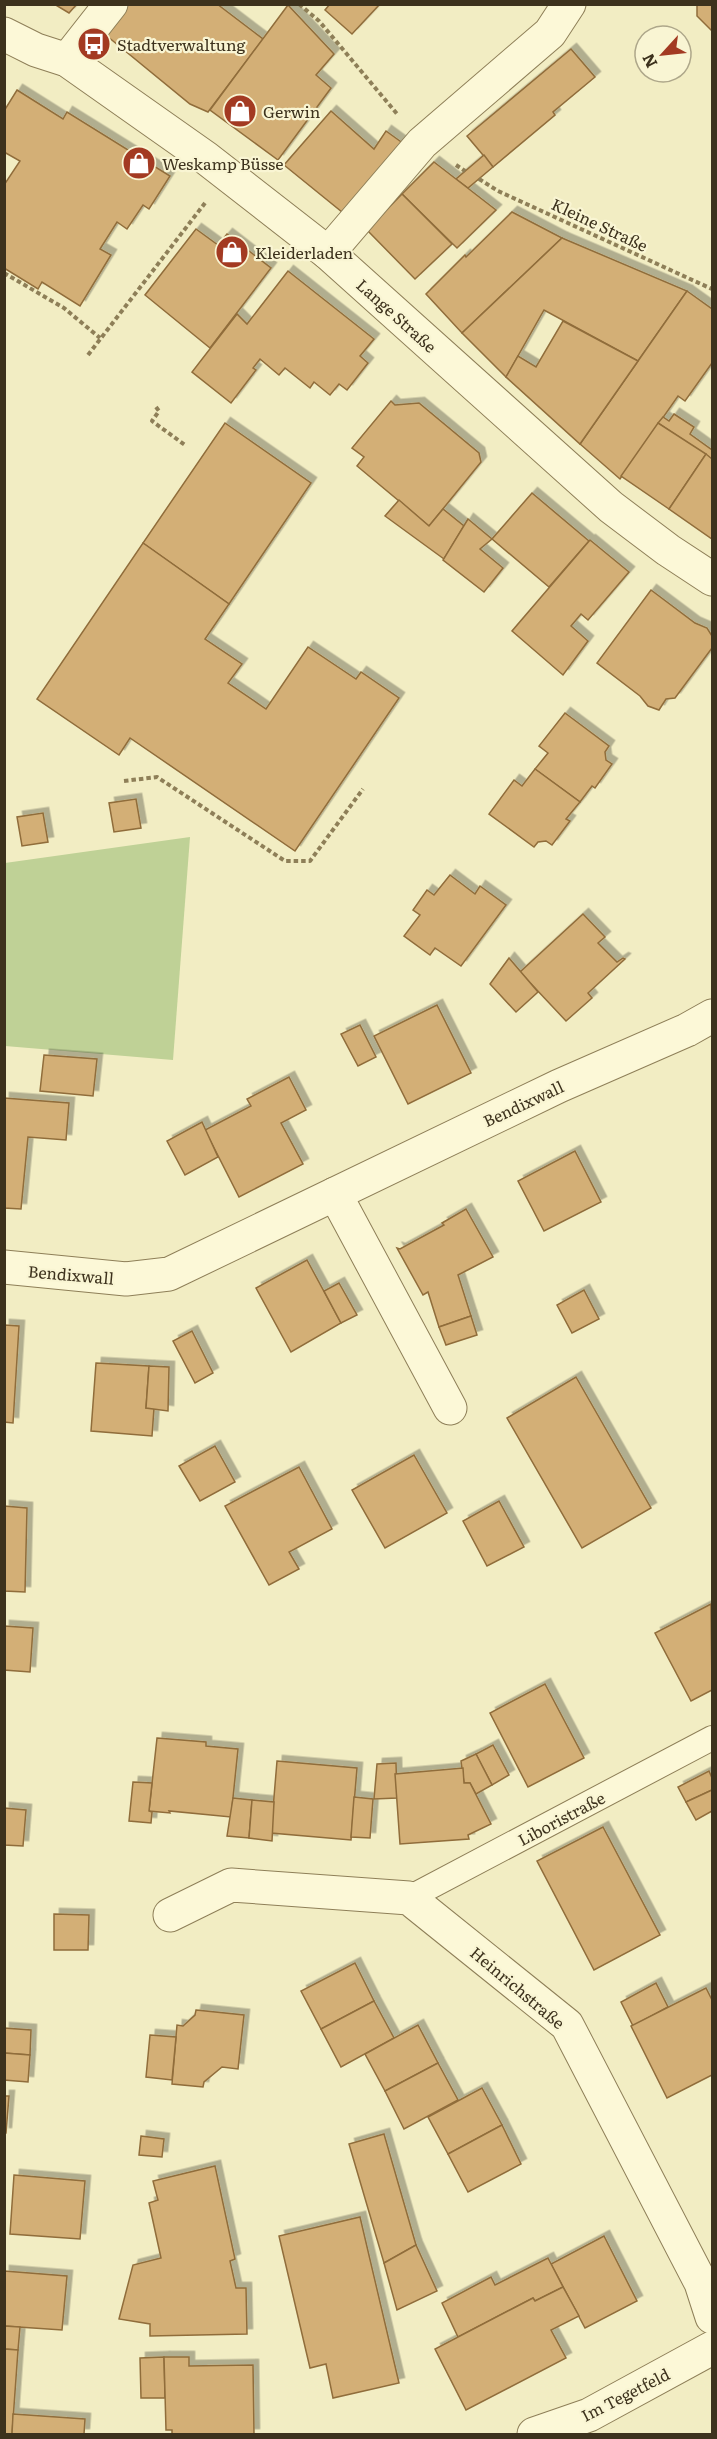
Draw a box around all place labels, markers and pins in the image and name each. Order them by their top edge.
bus stop icon: Stadtverwaltung [76,26,112,62]
place label: Stadtverwaltung [117,32,246,56]
shop icon: Gerwin [222,93,258,129]
place label: Gerwin [263,99,321,123]
shop icon: Weskamp Büsse [121,145,157,181]
place label: Weskamp Büsse [162,151,283,175]
shop icon: Kleiderladen [214,234,250,270]
place label: Kleiderladen [255,240,354,264]

